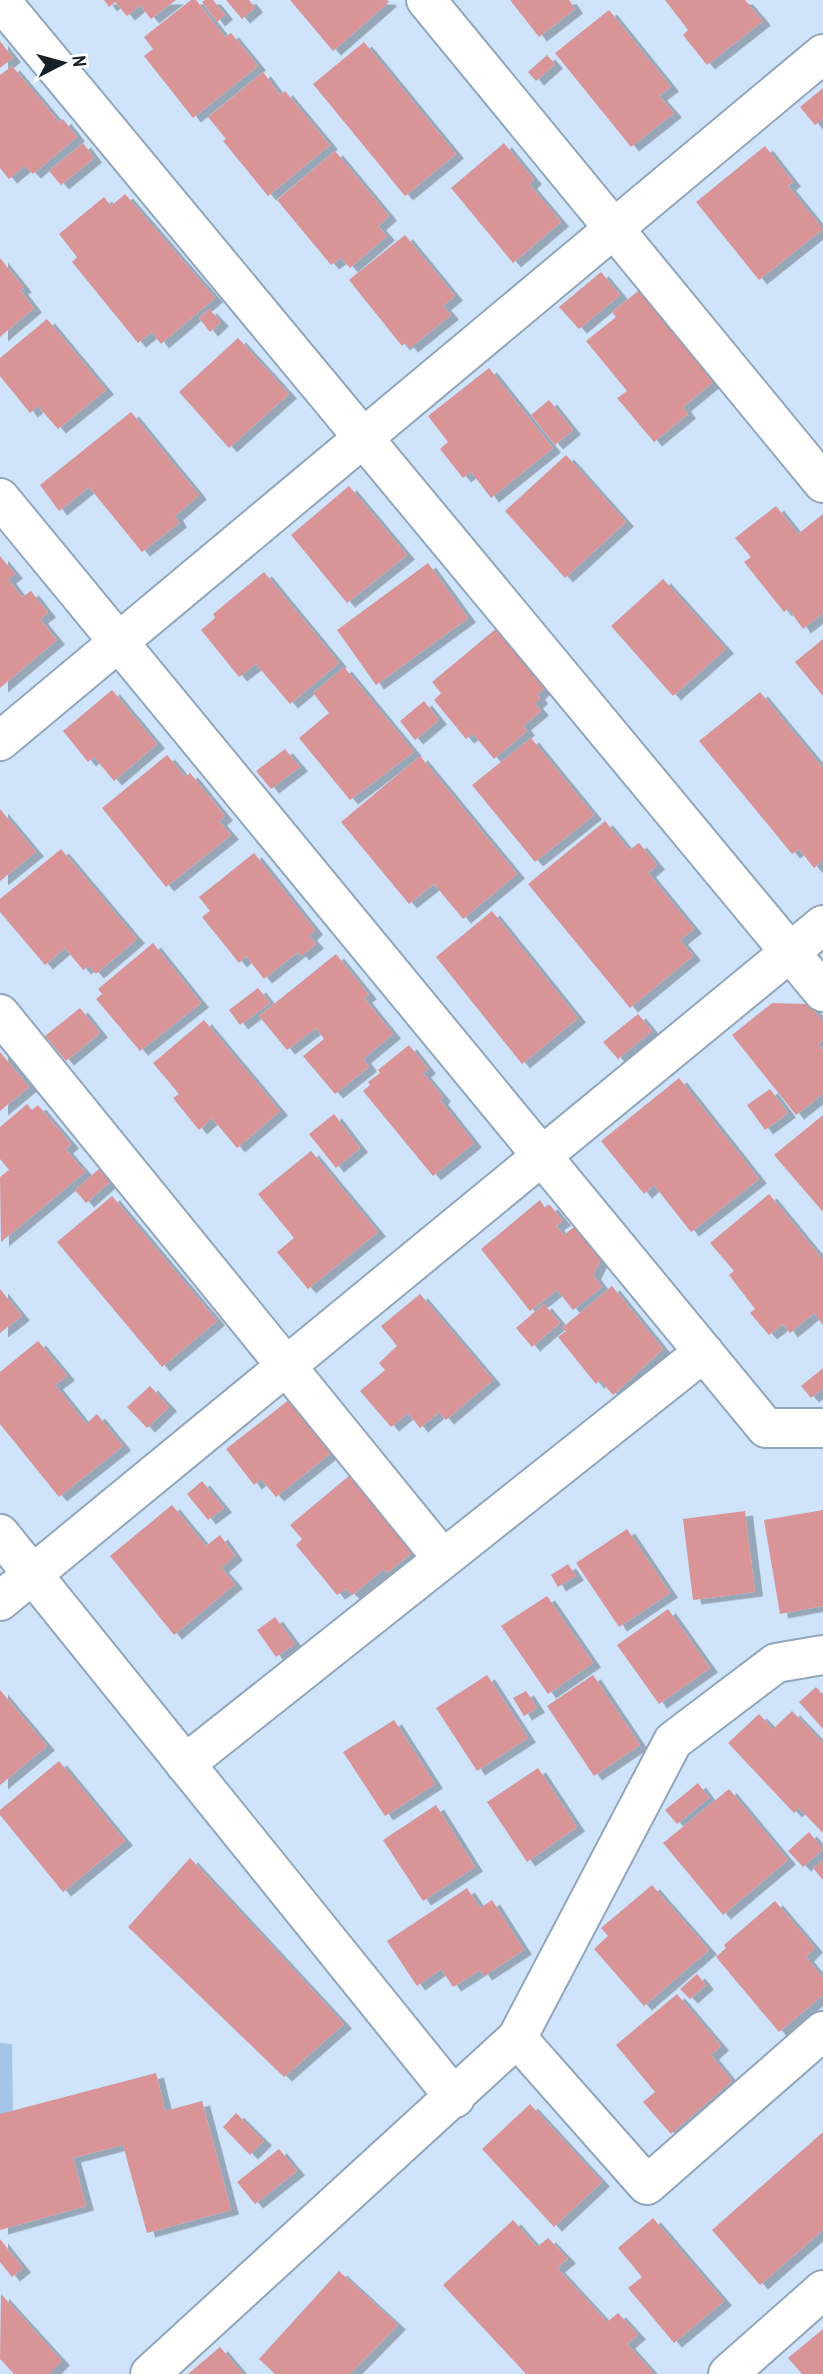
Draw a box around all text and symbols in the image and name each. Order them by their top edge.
north arrow [28,28,98,98]
text: N [66,54,93,68]

